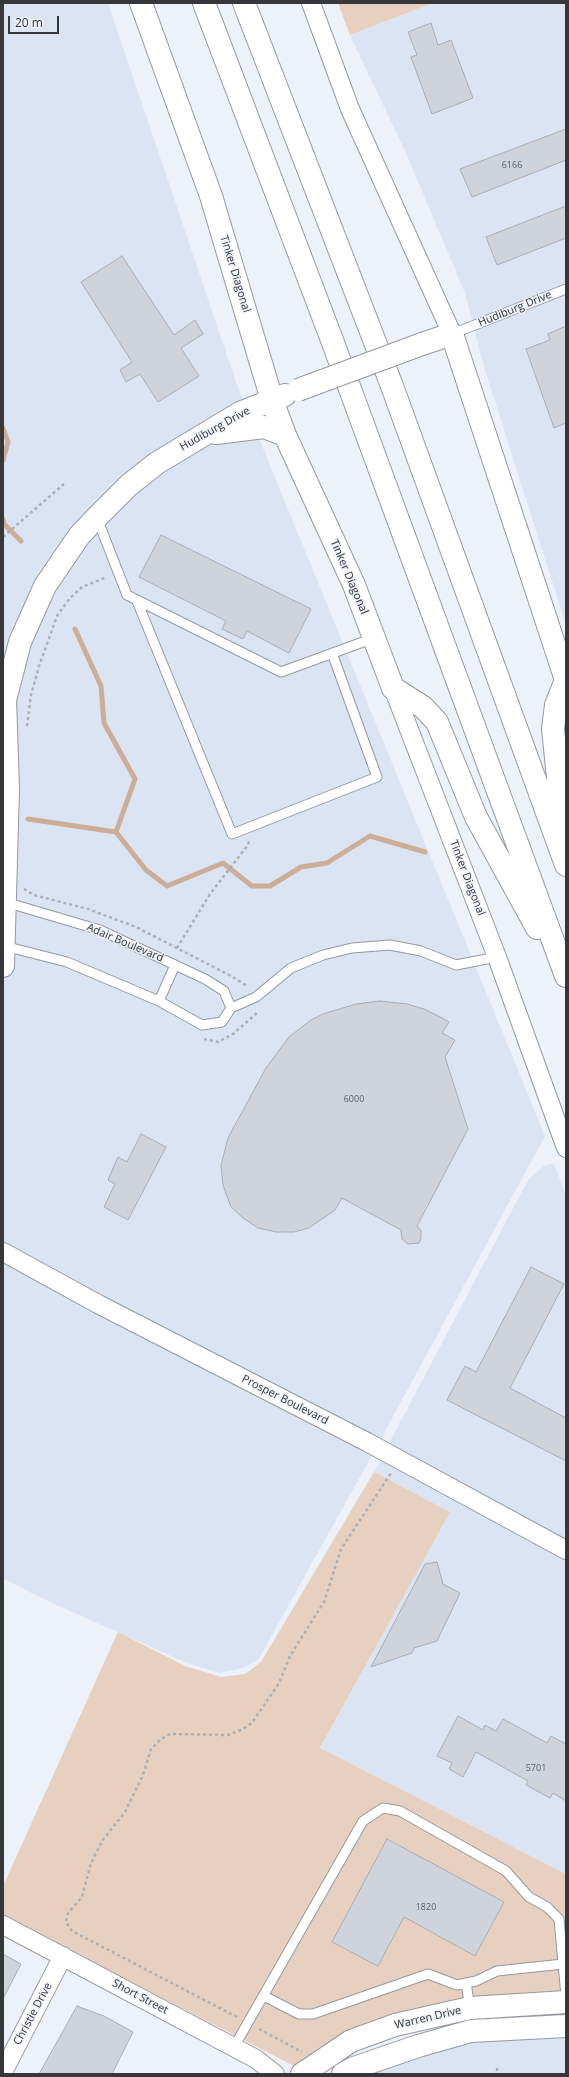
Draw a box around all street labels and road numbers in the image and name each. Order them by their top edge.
street label: Tinker Diagonal [217,234,253,314]
street label: Hudiburg Drive [476,288,554,330]
street label: Hudiburg Drive [178,404,252,454]
street label: Tinker Diagonal [327,538,371,616]
street label: Tinker Diagonal [447,838,487,918]
street label: Adair Boulevard [85,921,165,965]
street label: Prosper Boulevard [239,1372,331,1428]
street label: Short Street [110,1977,170,2017]
street label: Christie Drive [11,1981,55,2047]
street label: Warren Drive [393,2004,463,2032]

